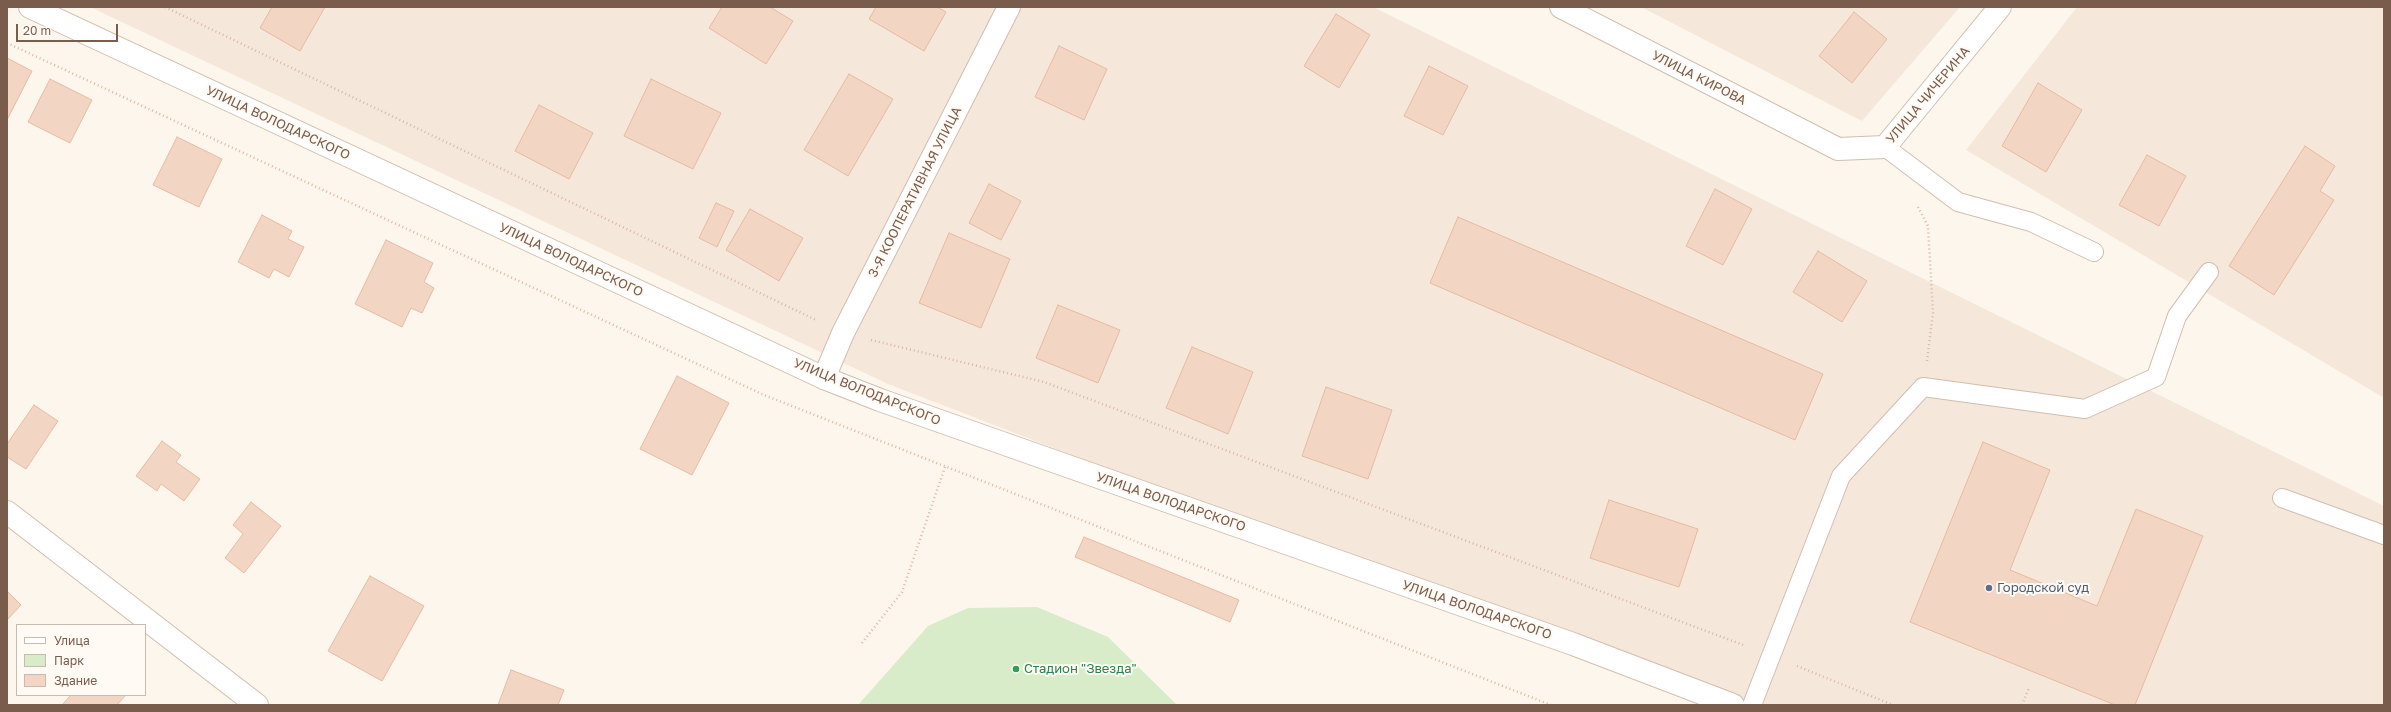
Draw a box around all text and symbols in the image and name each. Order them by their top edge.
scale bar [18,16,120,42]
text: 20 m [23,23,51,38]
street label: УЛИЦА ЧИЧЕРИНА [1883,43,1973,147]
street label: УЛИЦА КИРОВА [1649,48,1749,108]
street label: УЛИЦА ВОЛОДАРСКОГО [203,83,353,163]
street label: 3-Я КООПЕРАТИВНАЯ УЛИЦА [865,104,965,280]
street label: УЛИЦА ВОЛОДАРСКОГО [496,220,646,300]
street label: УЛИЦА ВОЛОДАРСКОГО [791,355,943,429]
street label: УЛИЦА ВОЛОДАРСКОГО [1094,469,1248,535]
street label: УЛИЦА ВОЛОДАРСКОГО [1400,577,1554,643]
place label: Городской суд [1997,580,2089,596]
marker: Городской суд [1984,583,1994,593]
legend [16,624,146,696]
text: Улица [54,633,90,648]
text: Парк [54,653,84,668]
place label: Стадион "Звезда" [1024,661,1136,677]
marker: Стадион "Звезда" [1011,664,1021,674]
text: Здание [54,673,97,688]

